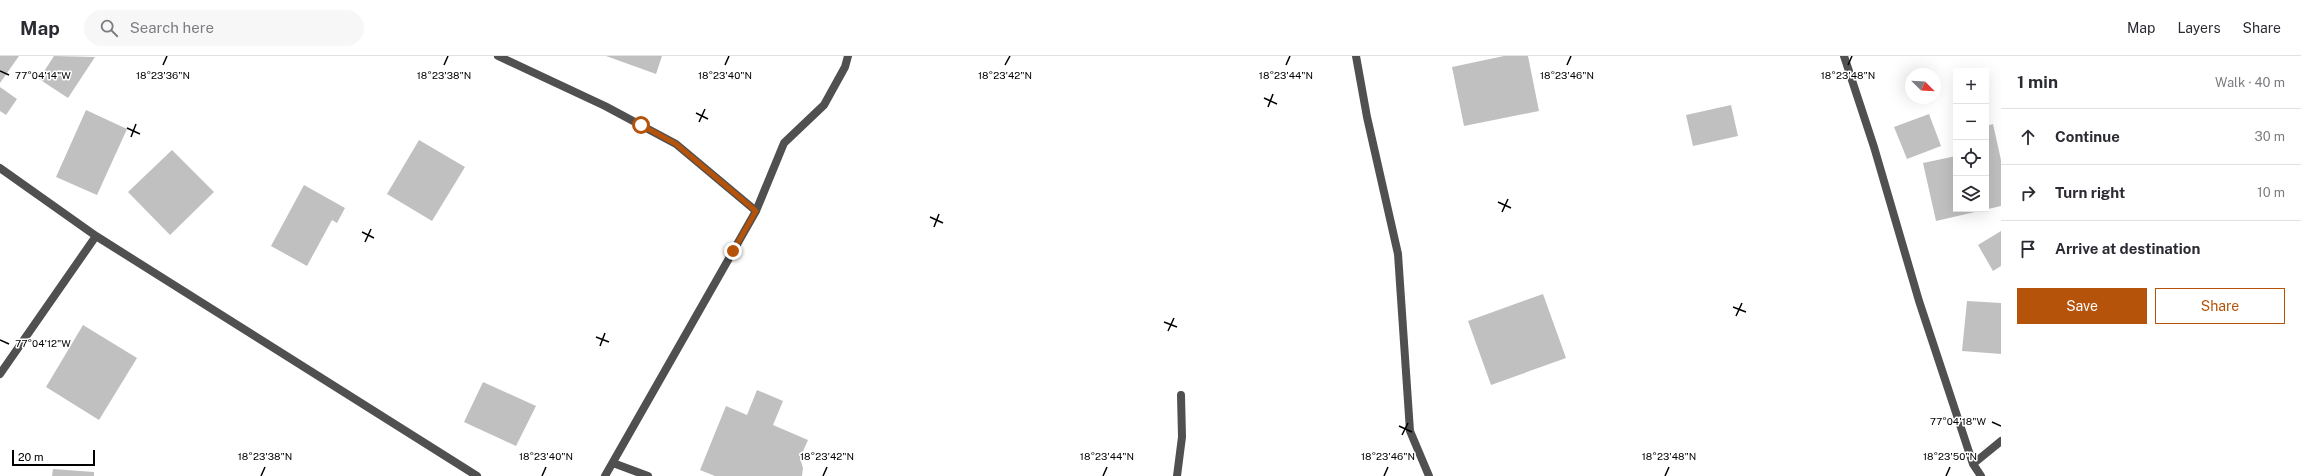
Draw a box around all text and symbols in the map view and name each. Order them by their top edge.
search box [84,10,364,46]
text: Map [20,17,60,39]
icon: search [98,17,120,39]
text: Search here [130,19,214,36]
text: Map [2127,20,2155,36]
text: Layers [2177,20,2221,36]
text: Share [2243,20,2281,36]
north arrow [1905,68,1941,104]
map controls [1953,68,1989,212]
button: + [1953,68,1989,104]
text: 77°04'14"W [15,69,71,81]
text: 18°23'36"N [136,69,190,81]
text: 18°23'38"N [417,69,471,81]
text: 18°23'40"N [698,69,752,81]
text: 18°23'42"N [978,69,1032,81]
text: 18°23'44"N [1259,69,1313,81]
text: 18°23'46"N [1540,69,1594,81]
text: 18°23'48"N [1821,69,1875,81]
text: 1 min [2017,72,2058,92]
text: Walk · 40 m [2215,75,2285,90]
button: − [1953,104,1989,140]
route start [632,116,650,134]
icon: ahead [2017,126,2039,148]
text: Continue [2055,128,2120,145]
text: 30 m [2255,129,2285,144]
button: locate [1953,140,1989,176]
button: layers [1953,176,1989,212]
icon: right [2017,182,2039,204]
text: Turn right [2055,184,2125,201]
text: 10 m [2257,185,2285,200]
icon: arrive [2017,238,2039,260]
text: Arrive at destination [2055,240,2200,257]
route end [724,242,742,260]
button: Save [2017,288,2147,324]
button: Share [2155,288,2285,324]
text: 77°04'12"W [15,337,71,349]
text: 77°04'18"W [1930,415,1986,427]
scale bar [12,448,95,467]
text: 18°23'38"N [238,450,292,462]
text: 18°23'40"N [519,450,573,462]
text: 18°23'42"N [800,450,854,462]
text: 18°23'44"N [1080,450,1134,462]
text: 18°23'46"N [1361,450,1415,462]
text: 18°23'48"N [1642,450,1696,462]
text: 18°23'50"N [1923,450,1977,462]
text: 20 m [18,451,43,463]

